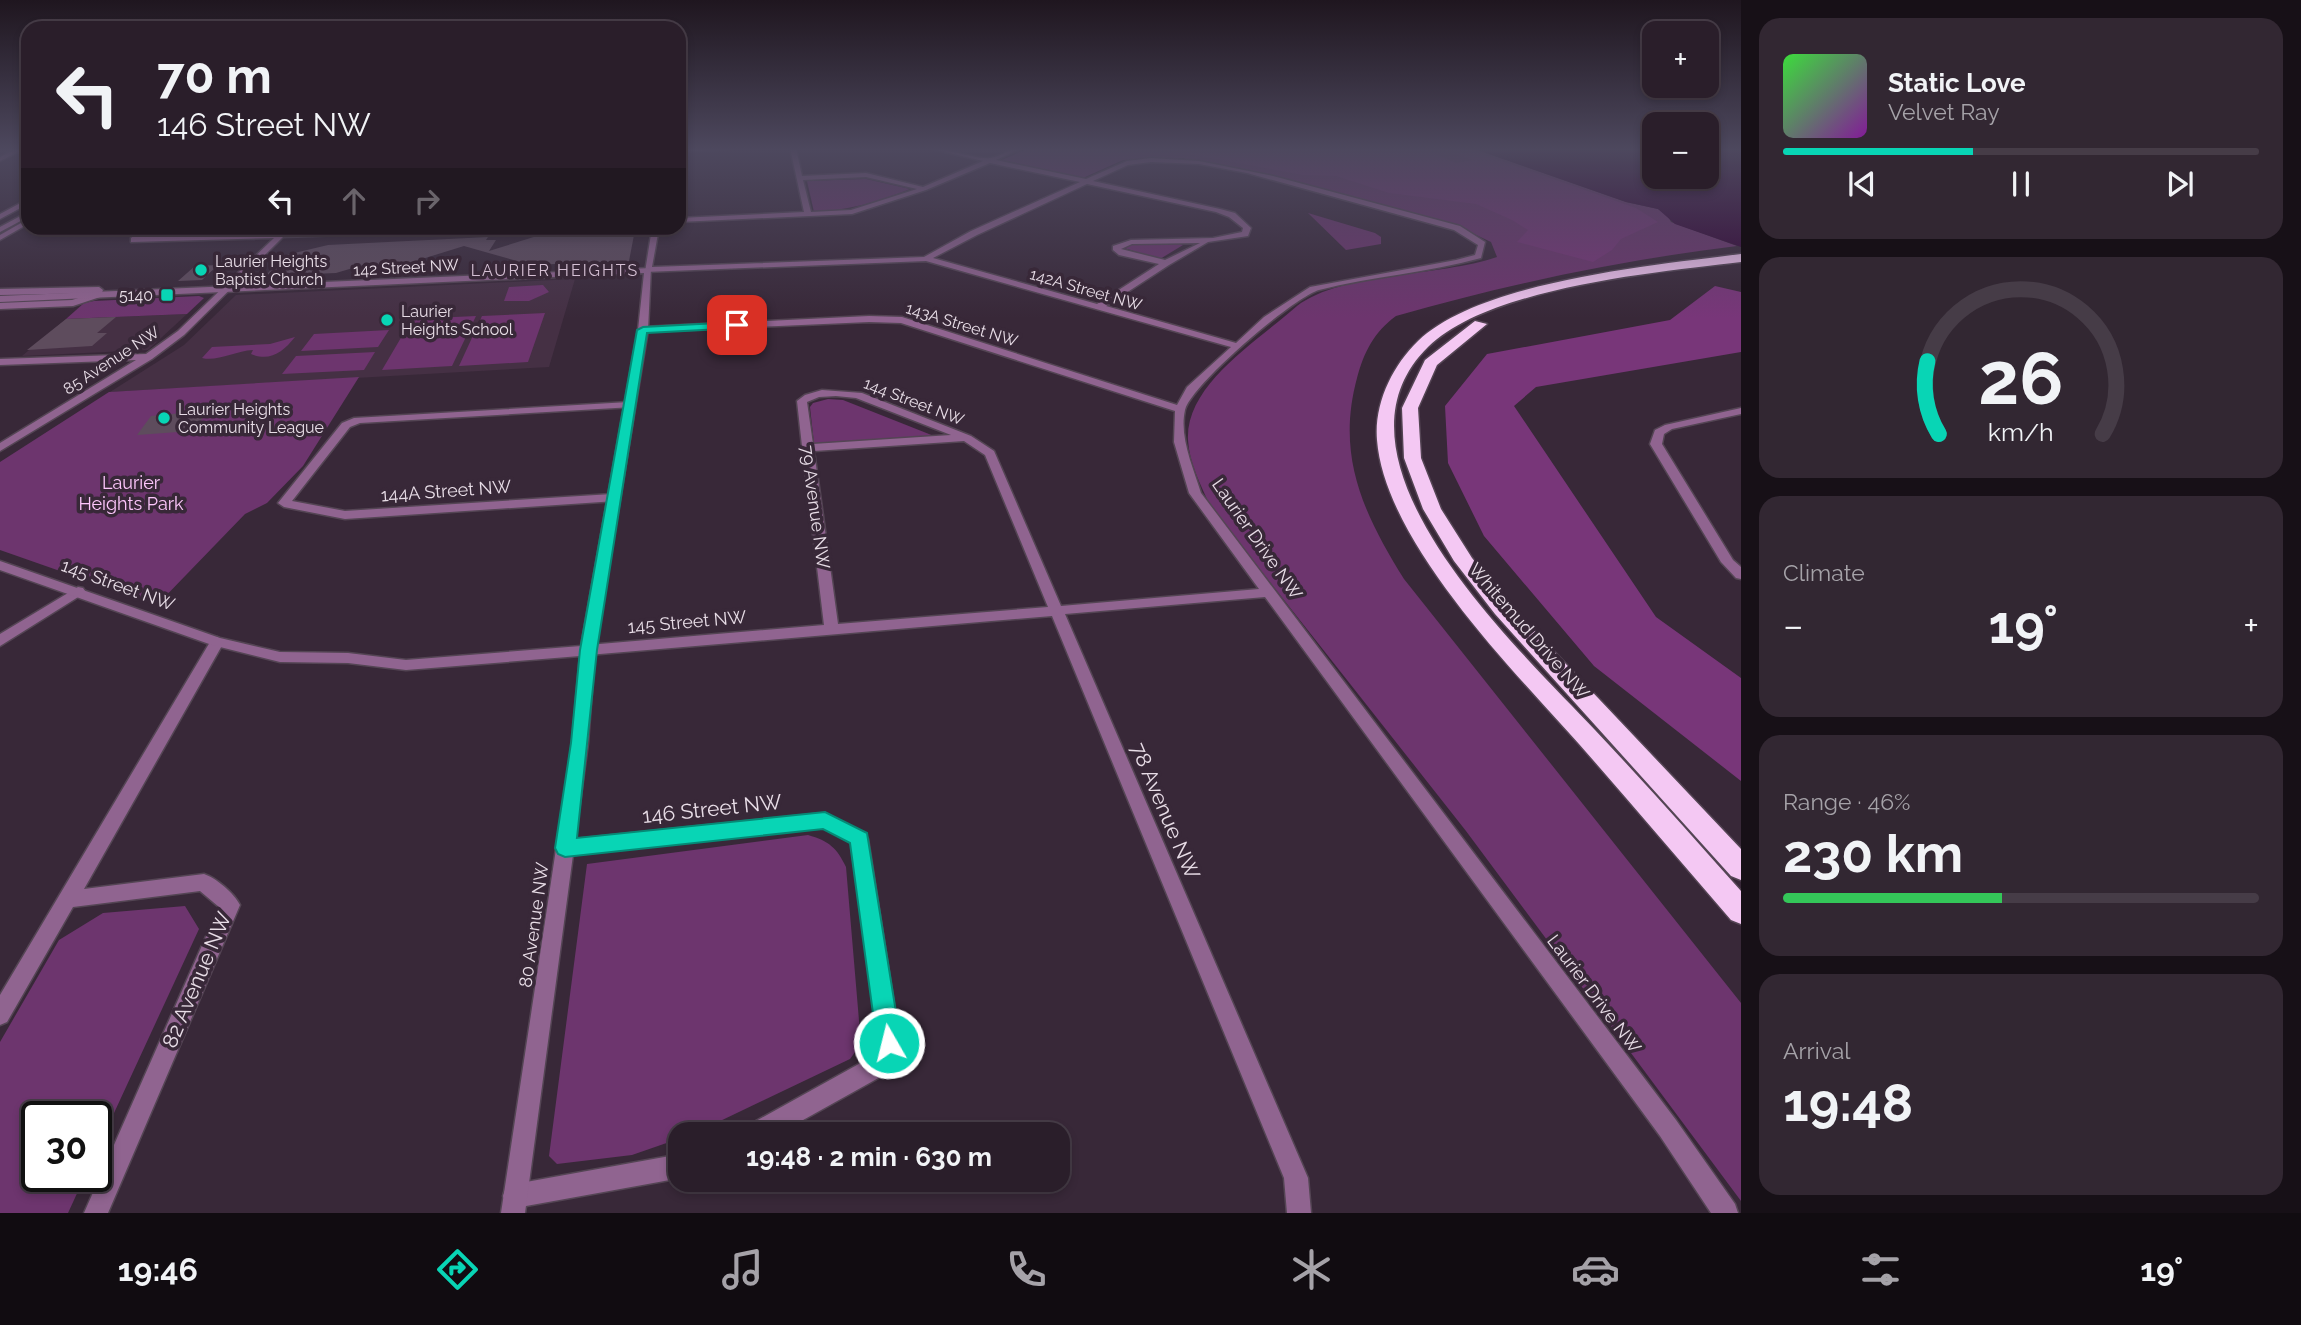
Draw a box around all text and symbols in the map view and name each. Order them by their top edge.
map controls [1642,21,1719,189]
button: + [1642,21,1719,98]
text: 70 m [157,47,272,104]
icon: left [42,49,133,140]
text: Static Love [1888,68,2026,98]
text: Velvet Ray [1888,98,2000,125]
text: 146 Street NW [157,106,371,143]
button: − [1642,112,1719,189]
icon: previous [1843,165,1881,203]
icon: pause [2002,165,2040,203]
icon: next [2161,165,2199,203]
icon: left [262,182,300,220]
icon: ahead [335,182,373,220]
icon: right [408,182,446,220]
place label: Laurier Heights Baptist Church [215,252,327,289]
street label: 142 Street NW [353,255,459,280]
district label: LAURIER HEIGHTS [471,261,639,280]
marker: Laurier Heights Baptist Church [193,262,209,278]
street label: 142A Street NW [1028,264,1144,315]
place label: 5140 [119,286,153,305]
marker: 5140 [159,287,175,303]
pin [707,295,767,355]
street label: 143A Street NW [904,298,1020,351]
place label: Laurier Heights School [401,302,514,339]
icon: arrive [718,306,756,344]
marker: Laurier Heights School [379,312,395,328]
street label: 85 Avenue NW [60,322,163,399]
text: 26 [1978,336,2064,421]
street label: 144 Street NW [861,374,967,429]
place label: Laurier Heights Community League [178,400,324,437]
marker: Laurier Heights Community League [156,410,172,426]
text: km/h [1988,416,2054,446]
street label: 79 Avenue NW [796,444,835,570]
park label: Laurier Heights Park [78,472,184,514]
street label: Laurier Drive NW [1208,474,1307,603]
street label: 144A Street NW [380,475,512,506]
street label: 145 Street NW [59,554,178,615]
street label: Whitemud Drive NW [1465,559,1594,703]
text: Climate [1783,559,1865,586]
text: 19° [1989,594,2058,655]
text: − [1783,603,1803,648]
text: + [2243,603,2259,648]
street label: 145 Street NW [627,606,747,637]
street label: 78 Avenue NW [1126,739,1205,883]
text: Range · 46% [1783,788,1910,815]
street label: 146 Street NW [641,789,783,828]
text: 230 km [1783,823,1963,884]
street label: 80 Avenue NW [514,861,553,989]
street label: 82 Avenue NW [157,908,236,1052]
street label: Laurier Drive NW [1543,930,1646,1057]
position arrow [852,1006,926,1080]
text: Arrival [1783,1037,1850,1064]
text: 19:48 [1783,1072,1913,1133]
speed limit sign: 30 [21,1101,112,1192]
text: 19:48 · 2 min · 630 m [746,1142,992,1172]
icon: directions [433,1245,482,1294]
icon: music [718,1245,767,1294]
icon: phone [1002,1245,1051,1294]
icon: climate [1287,1245,1336,1294]
icon: car [1571,1245,1620,1294]
icon: filters [1856,1245,1905,1294]
text: 19:46 [118,1251,198,1288]
text: 19° [2140,1251,2183,1288]

